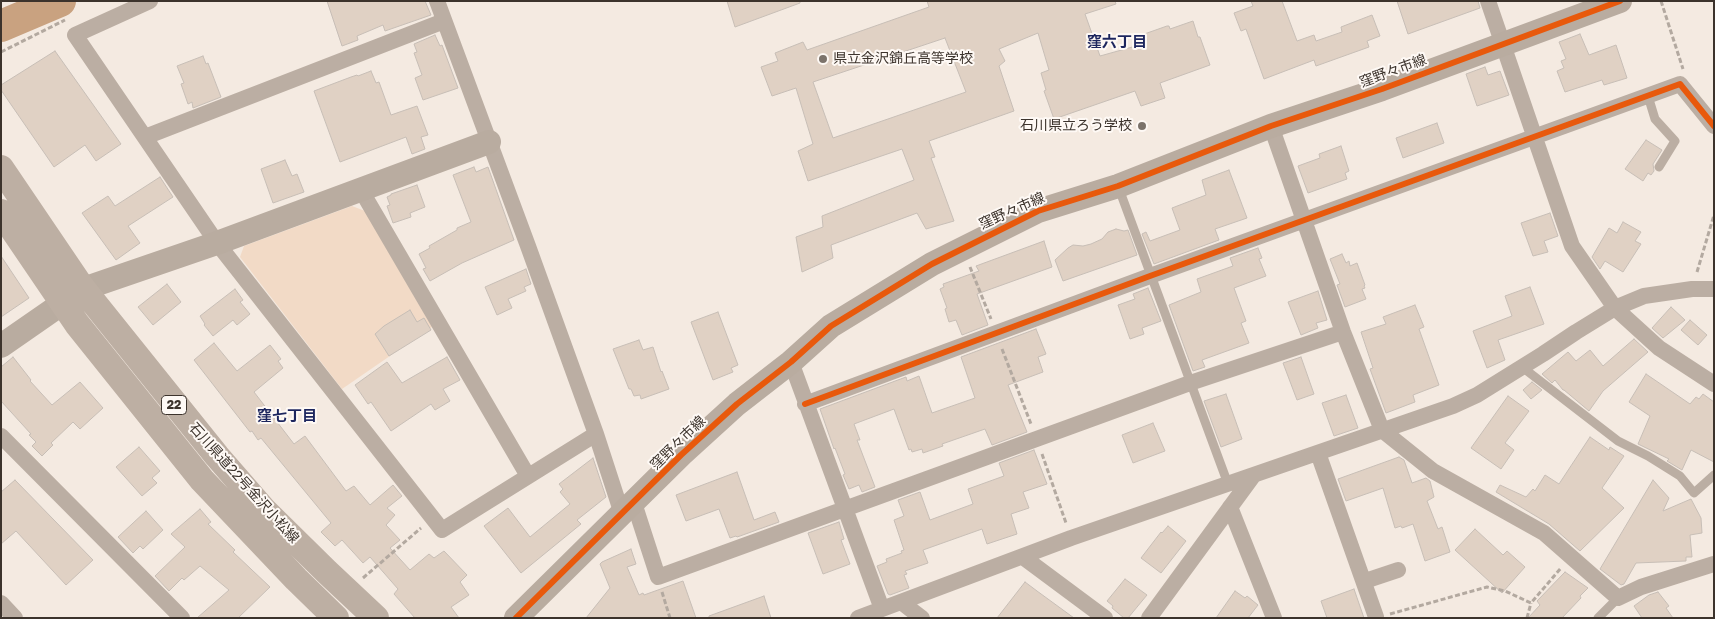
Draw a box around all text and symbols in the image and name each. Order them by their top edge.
district label: 窪六丁目 [1087,33,1147,51]
place label: 県立金沢錦丘高等学校 [833,51,973,67]
street label: 窪野々市線 [1357,51,1429,91]
marker: 県立金沢錦丘高等学校 [817,53,829,65]
place label: 石川県立ろう学校 [1020,118,1132,134]
marker: 石川県立ろう学校 [1136,120,1148,132]
street label: 窪野々市線 [977,189,1047,233]
road number: 22 [162,396,186,414]
district label: 窪七丁目 [257,407,317,425]
street label: 窪野々市線 [647,413,709,473]
street label: 石川県道22号金沢小松線 [185,419,303,547]

